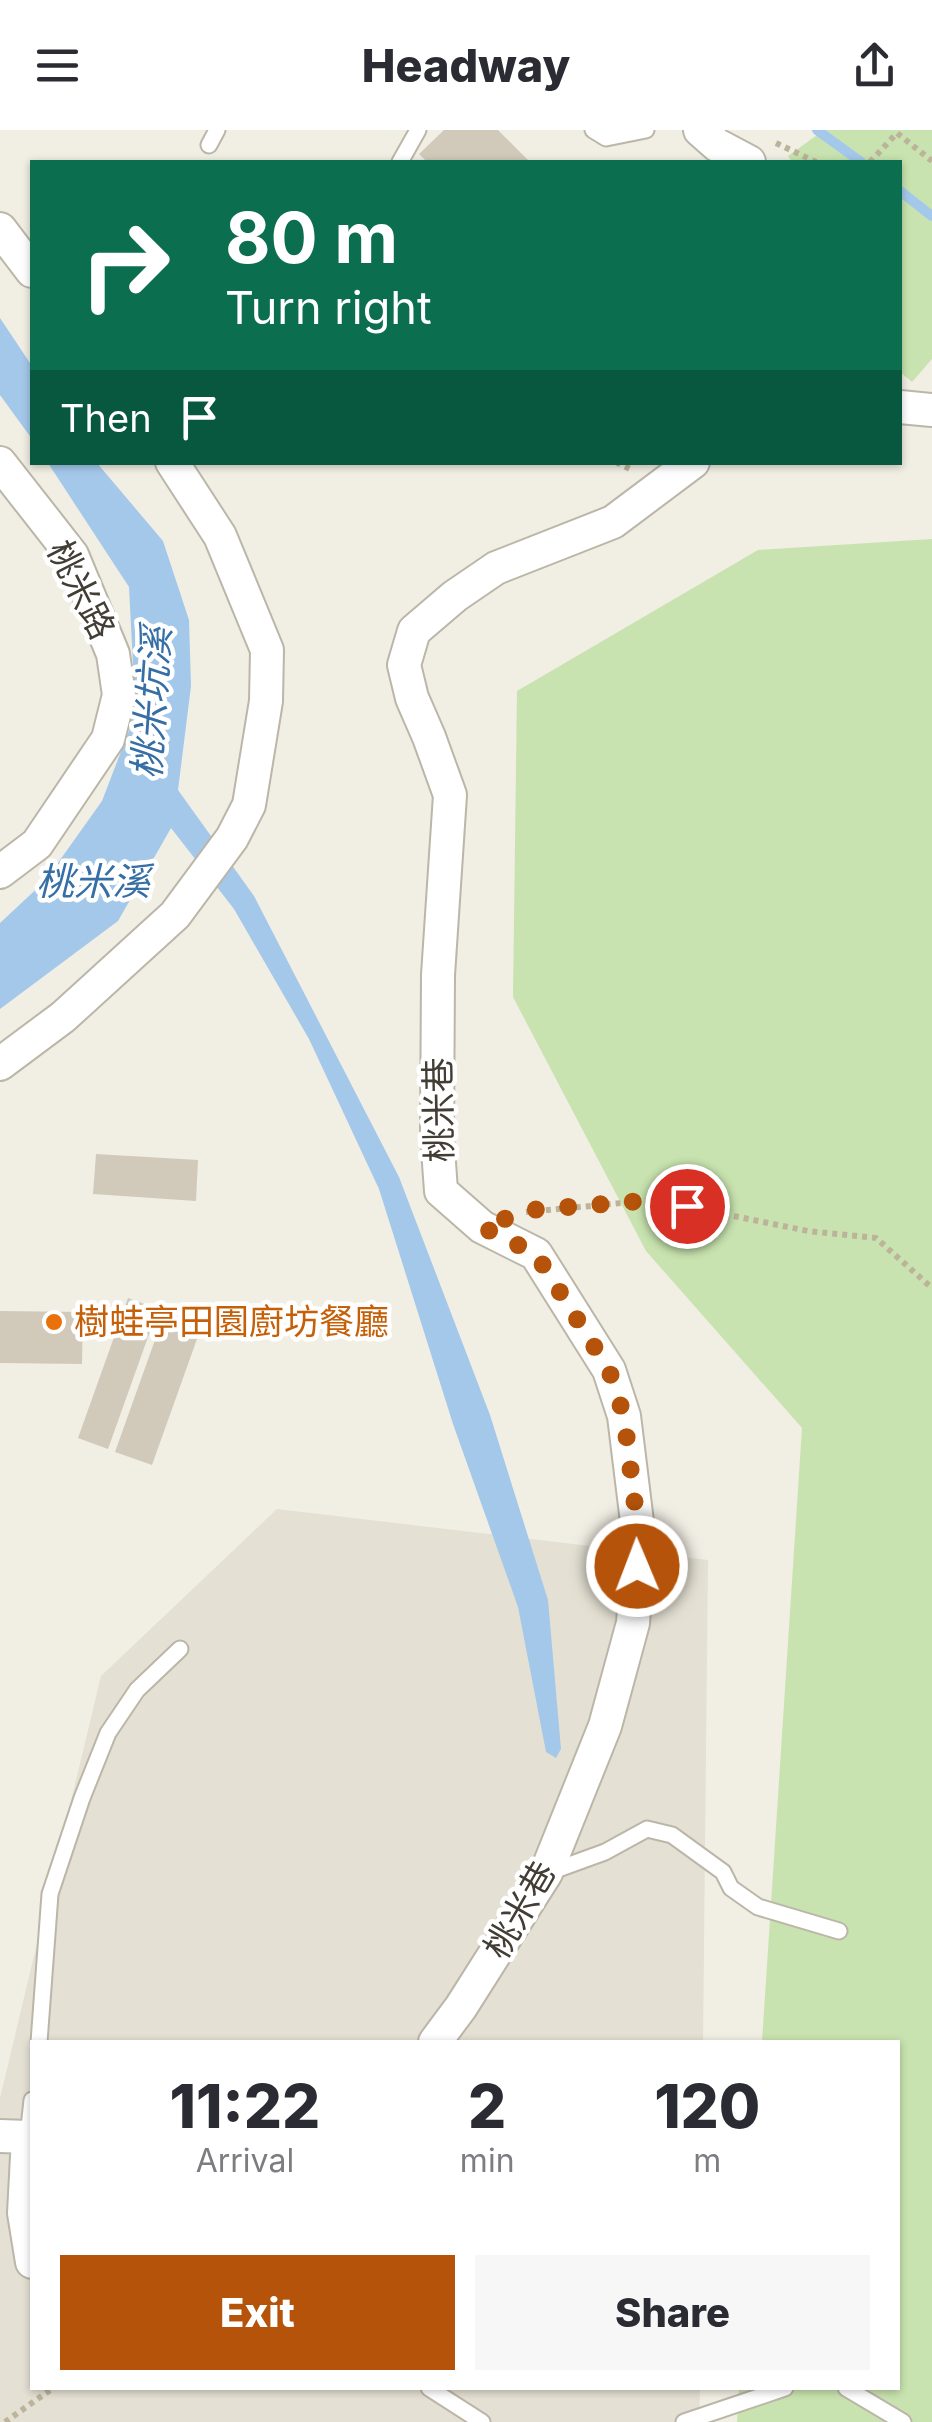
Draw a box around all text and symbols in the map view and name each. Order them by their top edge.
icon: menu [30,38,85,93]
text: Headway [362,38,570,93]
icon: share [847,38,902,93]
text: 80 m [225,195,398,280]
icon: right [60,200,190,330]
text: Turn right [225,280,432,335]
icon: arrive [172,390,227,445]
text: Then [60,395,152,441]
street label: 桃米路 [39,533,124,646]
water label: 桃米坑溪 [123,621,180,780]
water label: 桃米溪 [36,858,155,904]
street label: 桃米巷 [416,1057,460,1163]
pin [645,1164,730,1249]
icon: arrive [660,1179,715,1234]
place label: 樹蛙亭田園廚坊餐廳 [74,1300,389,1342]
marker: 樹蛙亭田園廚坊餐廳 [43,1311,65,1333]
position arrow [585,1514,689,1618]
street label: 桃米巷 [475,1854,564,1965]
text: 11:22 [170,2070,320,2142]
text: 2 [468,2070,506,2142]
text: 120 [654,2070,760,2142]
text: Arrival [196,2141,294,2180]
text: min [460,2141,515,2180]
text: m [693,2141,721,2180]
button: Exit [60,2255,455,2370]
button: Share [475,2255,870,2370]

